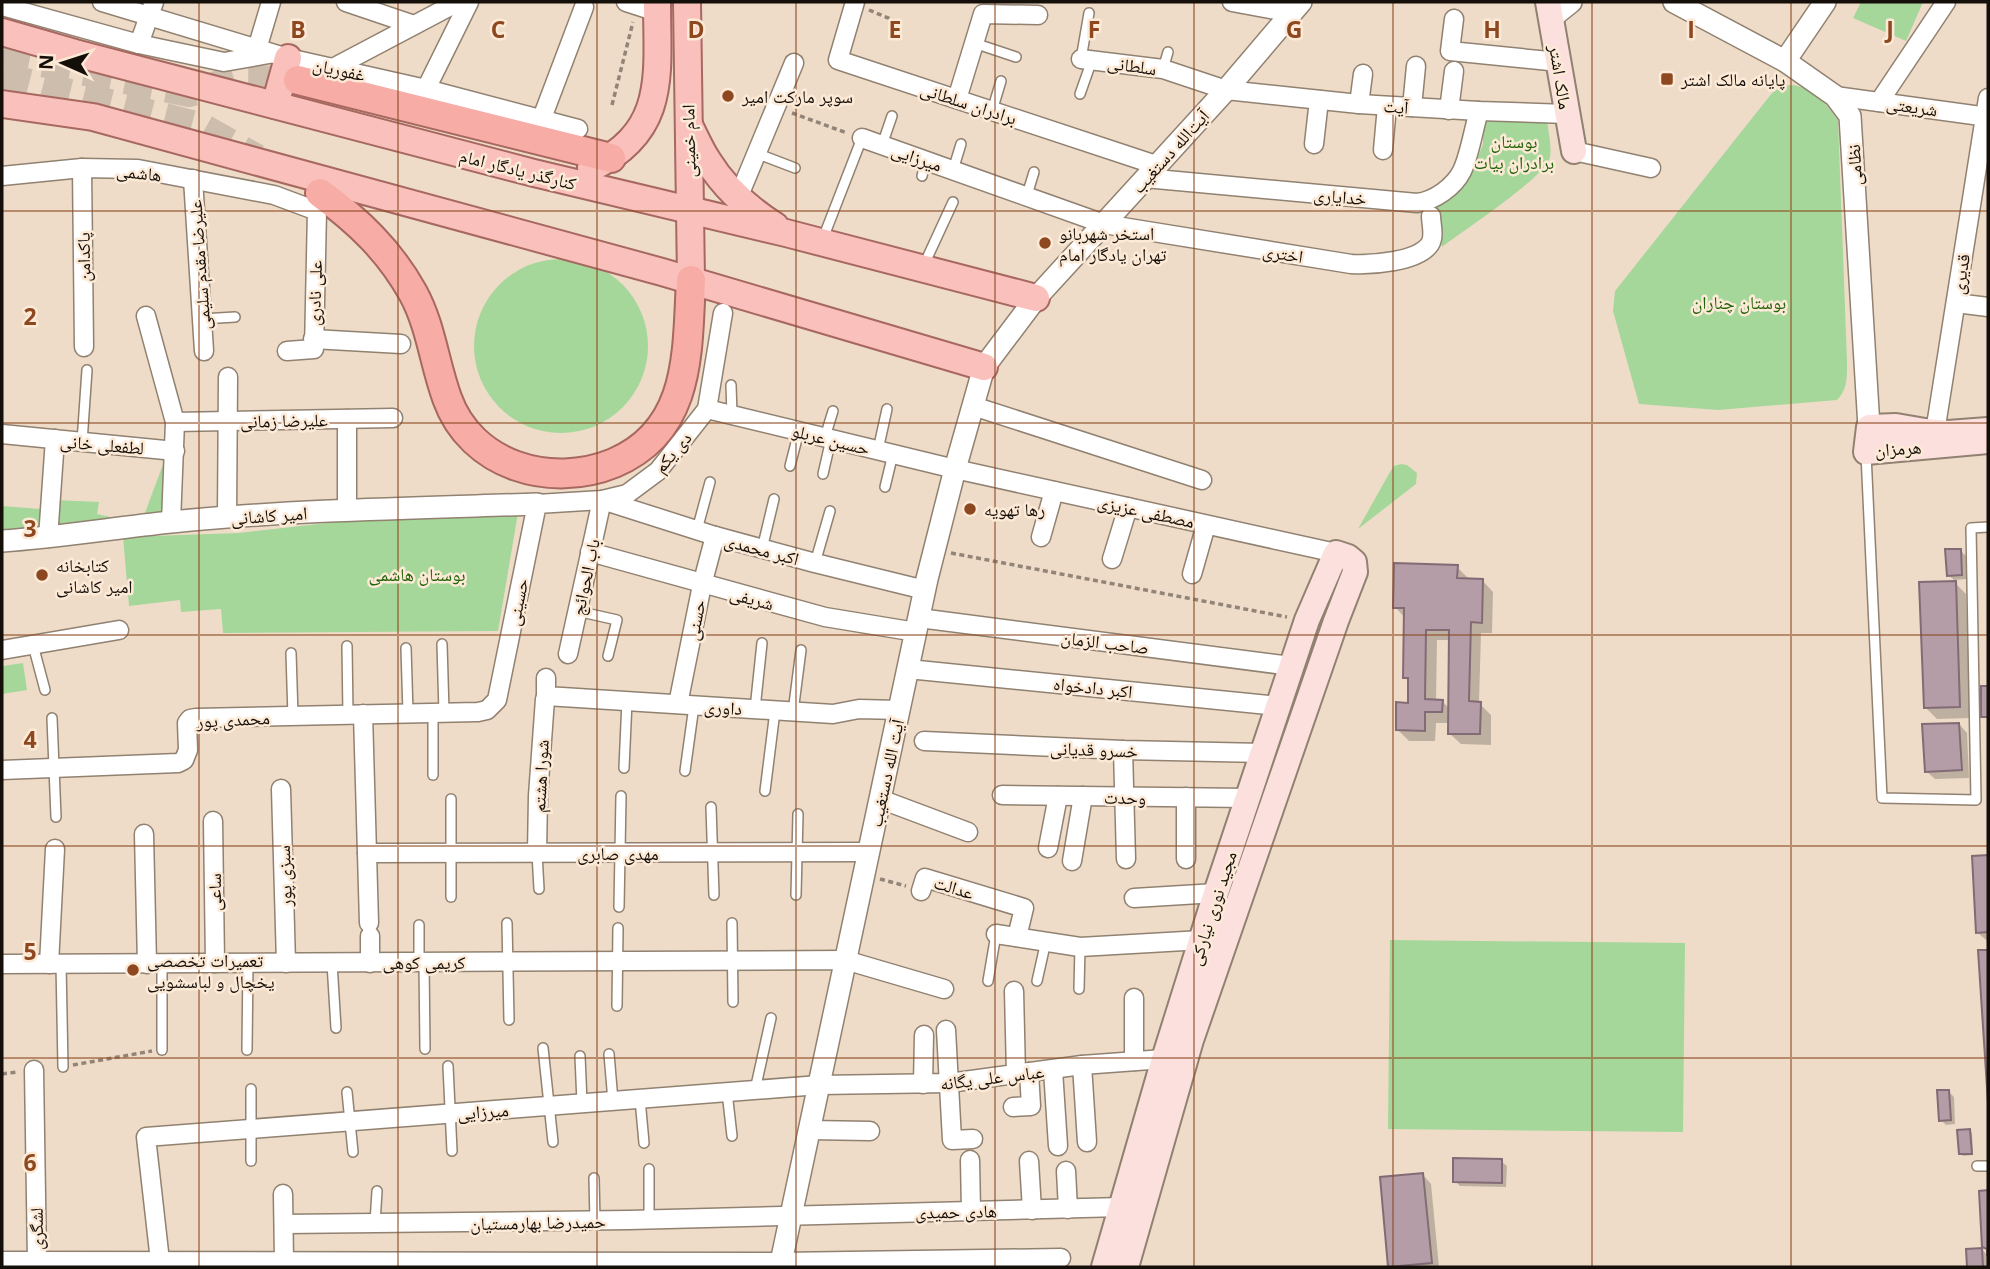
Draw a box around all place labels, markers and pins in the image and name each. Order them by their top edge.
place label: پایانه مالک اشتر [1680,67,1785,91]
marker: پایانه مالک اشتر [1659,71,1675,87]
place label: سوپر مارکت امیر [741,84,853,108]
marker: سوپر مارکت امیر [720,88,736,104]
place label: استخر شهربانو تهران یادگار امام [1059,221,1167,267]
marker: استخر شهربانو تهران یادگار امام [1037,235,1053,251]
place label: رها تهویه [984,497,1045,521]
marker: رها تهویه [962,501,978,517]
place label: کتابخانه امیر کاشانی [56,553,133,598]
marker: کتابخانه امیر کاشانی [34,567,50,583]
place label: تعمیرات تخصصی یخچال و لباسشویی [147,948,275,993]
marker: تعمیرات تخصصی یخچال و لباسشویی [125,962,141,978]

